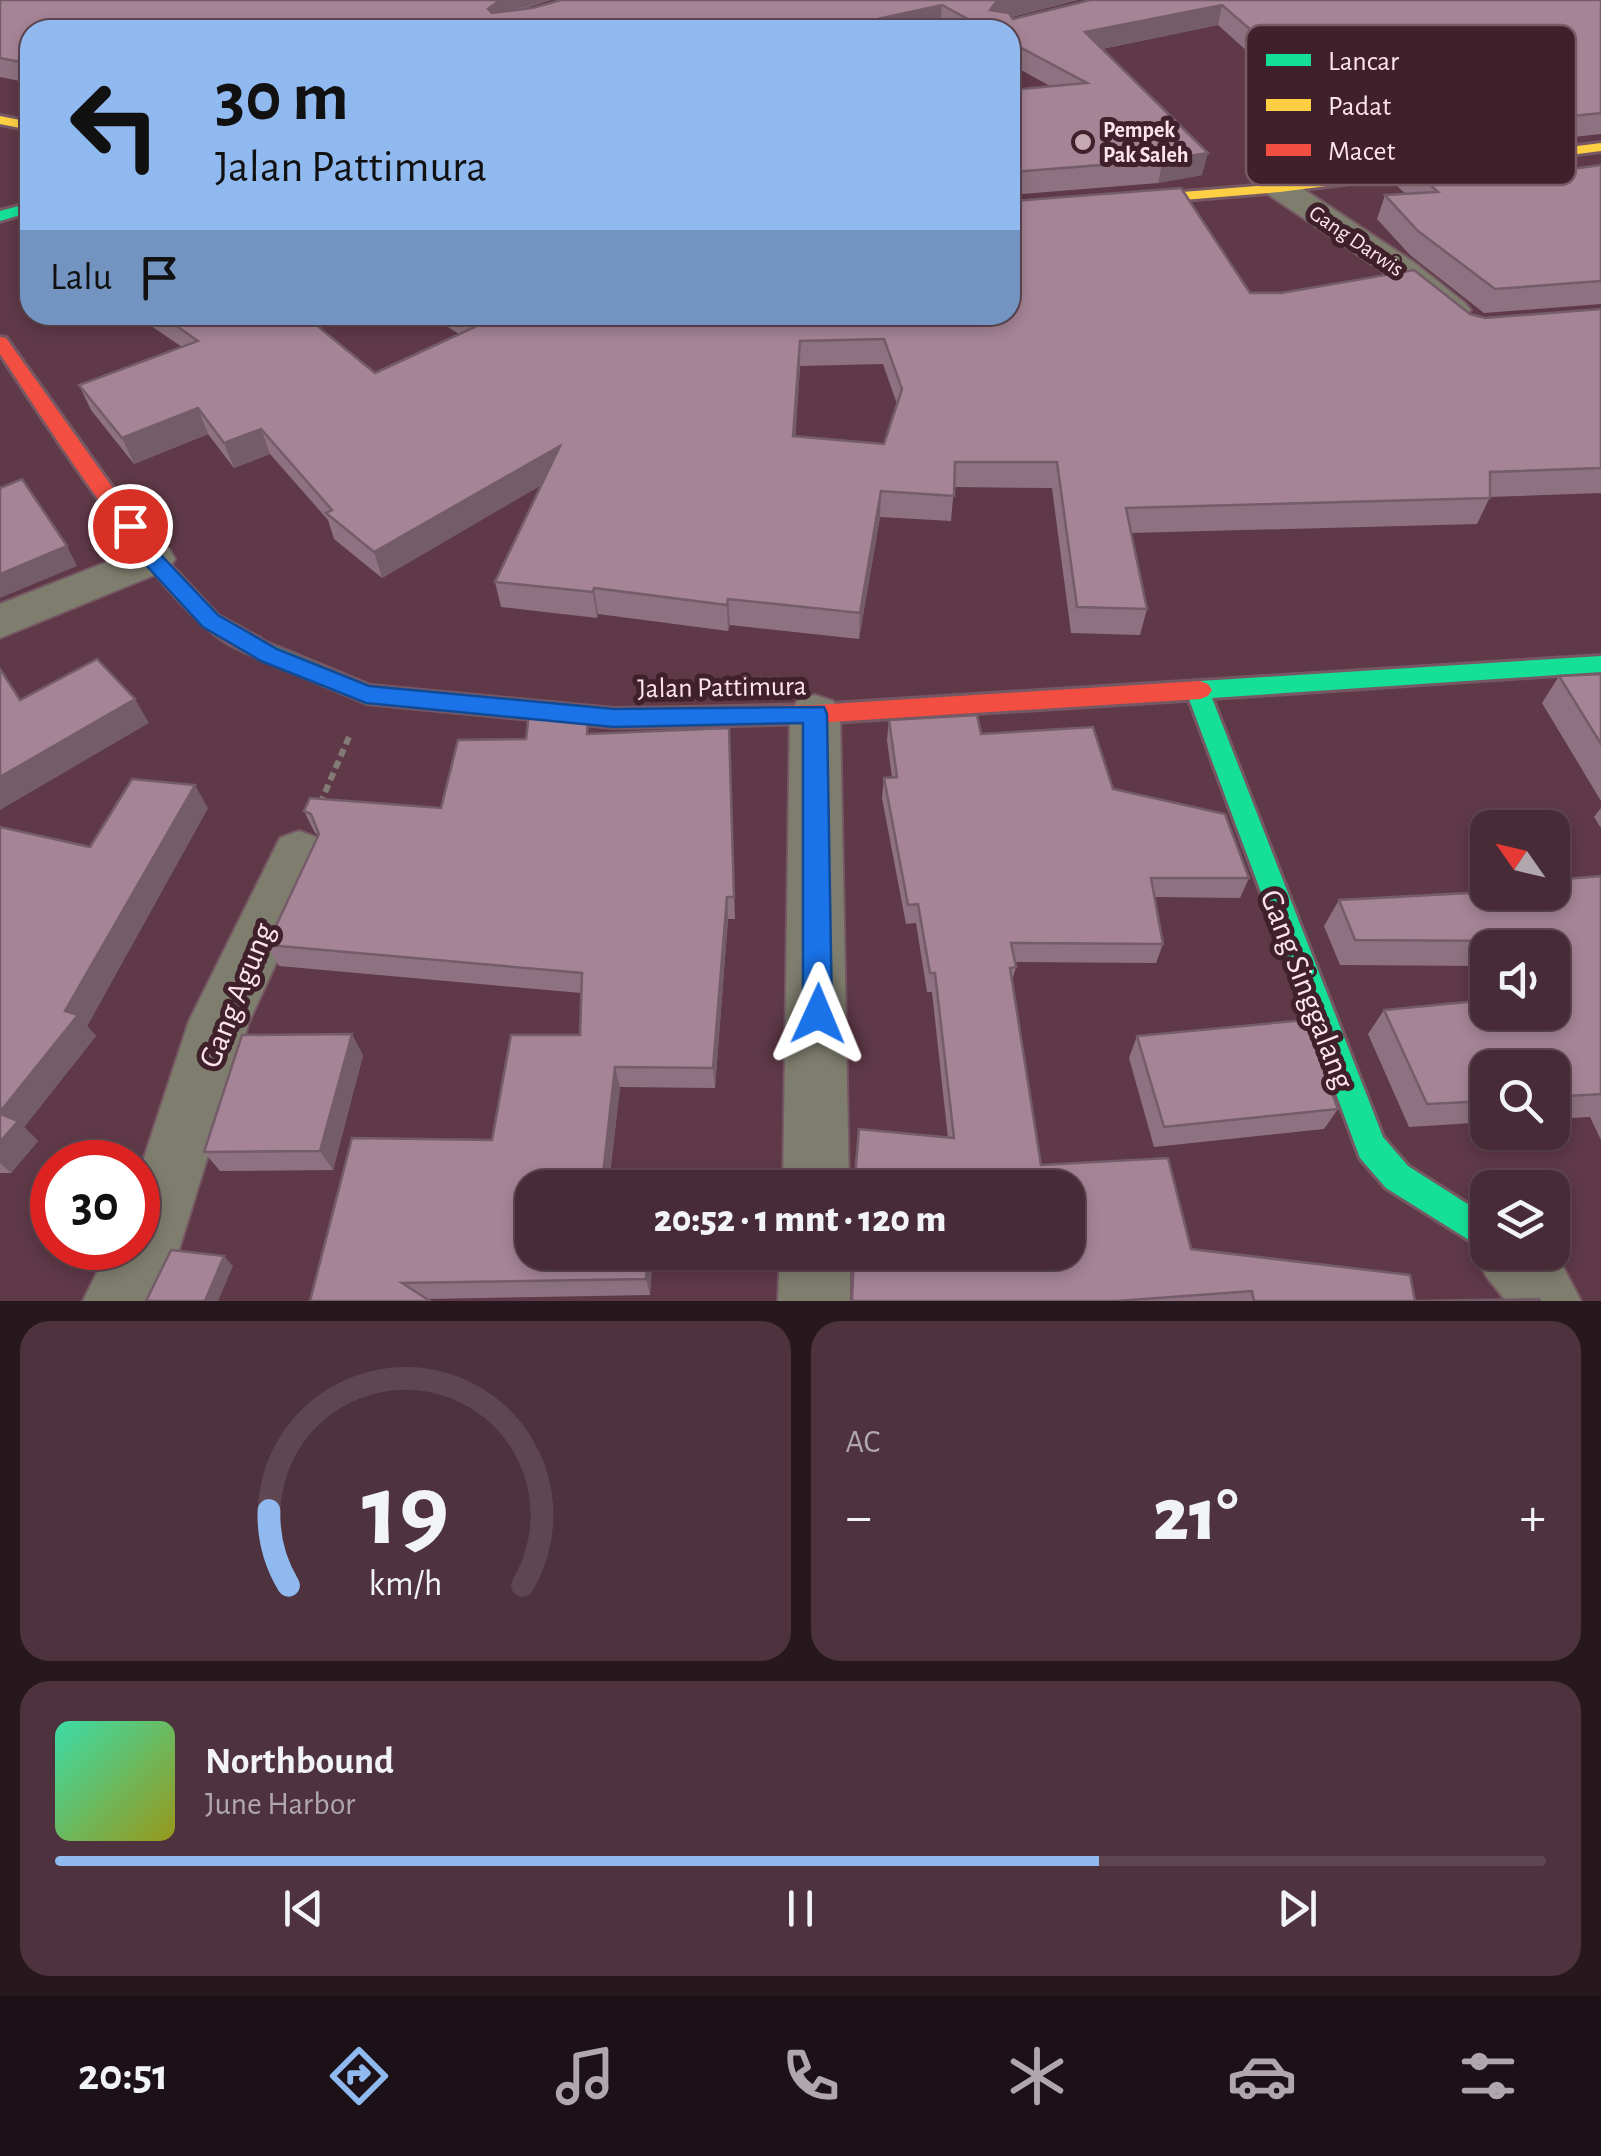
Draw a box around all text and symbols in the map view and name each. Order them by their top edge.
legend [1246,25,1576,185]
text: Lancar [1328,48,1399,76]
icon: left [50,60,180,190]
text: 30 m [215,63,349,133]
text: Padat [1328,93,1391,121]
place label: Pempek Pak Saleh [1103,119,1188,166]
marker: Pempek Pak Saleh [1072,131,1094,153]
text: Macet [1328,138,1395,166]
text: Jalan Pattimura [215,145,487,190]
street label: Gang Darwis [1305,201,1408,280]
icon: arrive [132,250,187,305]
text: Lalu [50,259,112,297]
pin [88,484,173,569]
icon: arrive [103,499,158,554]
street label: Jalan Pattimura [637,673,807,703]
north arrow [1470,810,1570,910]
map controls [1470,810,1570,1270]
street label: Gang Singgalang [1254,886,1360,1094]
street label: Gang Agung [193,918,281,1072]
button: sound [1470,930,1570,1030]
position arrow [766,962,870,1066]
button: search [1470,1050,1570,1150]
speed limit sign: 30 [30,1140,160,1270]
button: layers [1470,1170,1570,1270]
text: 20:52 · 1 mnt · 120 m [654,1201,946,1239]
text: AC [846,1426,880,1458]
text: 19 [361,1460,449,1564]
text: 21° [1153,1479,1238,1554]
text: − [846,1490,872,1545]
text: + [1520,1490,1546,1545]
text: km/h [368,1566,442,1602]
text: Northbound [205,1743,394,1781]
text: June Harbor [205,1788,355,1820]
icon: previous [276,1881,331,1936]
icon: pause [773,1881,828,1936]
icon: next [1270,1881,1325,1936]
icon: directions [324,2041,394,2111]
icon: music [550,2041,620,2111]
icon: phone [776,2041,846,2111]
icon: climate [1002,2041,1072,2111]
icon: car [1227,2041,1297,2111]
icon: filters [1453,2041,1523,2111]
text: 20:51 [78,2053,168,2098]

